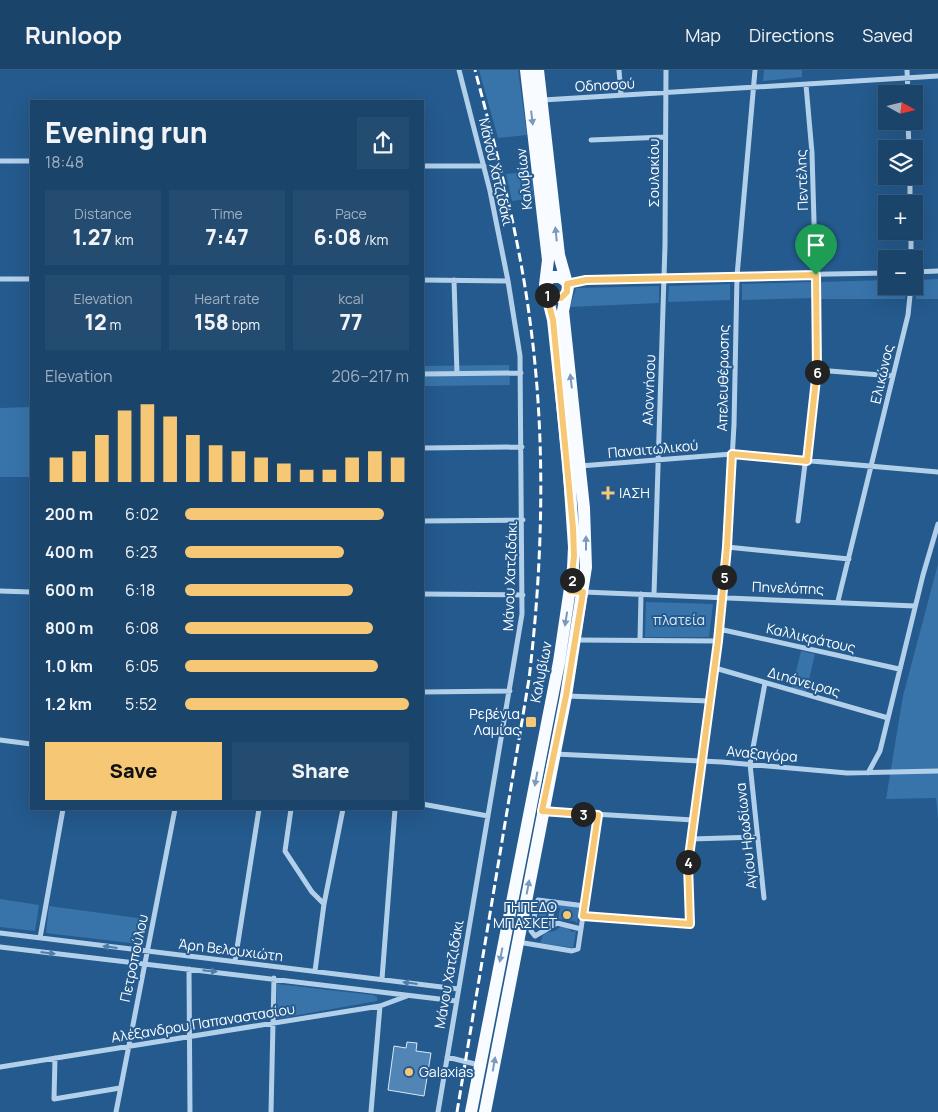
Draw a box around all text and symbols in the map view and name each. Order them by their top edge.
text: Runloop [25,18,122,51]
text: Map [685,23,721,47]
text: Directions [749,23,834,47]
text: Saved [862,23,913,47]
street label: Οδησσού [574,73,635,96]
north arrow [878,85,922,130]
map controls [878,85,923,295]
one-way arrow [528,111,536,127]
text: Evening run [45,113,208,151]
street label: Μάνου Χατζιδάκι [475,116,518,228]
button: share [357,117,409,169]
street label: Σουλακίου [644,139,663,207]
button: layers [878,140,923,185]
street label: Καλυβίων [511,147,536,211]
street label: Πεντέλης [791,149,812,211]
text: 18:48 [45,151,84,173]
button: + [878,195,923,240]
text: Distance [74,204,132,223]
text: Time [211,204,243,223]
text: Pace [335,204,367,223]
text: 1.27 [72,223,112,251]
text: 7:47 [205,223,249,251]
text: 6:08 [314,223,361,251]
pin [795,224,837,275]
one-way arrow [552,226,560,242]
text: km [112,230,134,249]
text: /km [361,230,388,249]
icon: arrive [802,231,830,259]
button: − [878,250,923,295]
pin: 1 [534,282,560,308]
text: 1 [544,286,551,305]
text: Elevation [73,289,133,308]
text: Heart rate [195,289,259,308]
text: kcal [338,289,364,308]
text: 12 [85,308,107,336]
text: 158 [194,308,229,336]
text: 77 [340,308,362,336]
text: m [107,315,121,334]
text: bpm [229,315,260,334]
street label: Απελευθέρωσης [712,324,733,432]
street label: Ελικώνος [865,342,898,406]
street label: Αλοννήσου [638,354,659,426]
pin: 6 [804,360,830,384]
text: 6 [813,363,822,382]
text: Elevation [45,365,113,387]
text: 206–217 m [331,365,409,387]
one-way arrow [567,373,575,389]
street label: Παναιτωλικού [607,435,699,462]
place label: ΙΑΣΗ [619,483,650,502]
marker: ΙΑΣΗ [601,486,615,500]
text: 200 m [45,503,93,525]
text: 6:02 [125,503,159,525]
street label: Μάνου Χατζιδάκι [498,520,521,631]
one-way arrow [582,535,590,551]
text: 400 m [45,541,93,563]
text: 6:23 [125,541,158,563]
pin: 5 [712,564,736,590]
pin: 2 [560,568,584,592]
text: 5 [720,568,729,587]
text: 2 [568,571,577,590]
street label: Πηνελόπης [752,577,825,598]
text: 600 m [45,579,94,601]
text: 6:18 [125,579,155,601]
park label: πλατεία [653,610,705,629]
one-way arrow [561,612,569,628]
text: 800 m [45,617,93,639]
text: 6:08 [125,617,159,639]
street label: Καλλικράτους [765,618,858,657]
street label: Καλυβίων [525,640,556,704]
text: 1.0 km [45,655,93,677]
text: 6:05 [125,655,159,677]
street label: Διηάνειρας [766,662,843,701]
text: 1.2 km [45,693,92,715]
text: 5:52 [125,693,157,715]
place label: Ρεβένια Λαμίας [469,704,520,739]
marker: Ρεβένια Λαμίας [524,715,538,729]
street label: Αναξαγόρα [726,741,798,766]
button: Save [45,742,222,800]
button: Share [232,742,409,800]
one-way arrow [532,771,540,787]
street label: Αγίου Ηρωδίωνα [730,782,761,890]
pin: 3 [570,802,596,826]
text: 3 [579,805,588,824]
pin: 4 [676,850,700,874]
text: 4 [684,853,693,872]
one-way arrow [524,879,532,895]
place label: ΓΗΠΕΔΟ ΜΠΑΣΚΕΤ [493,897,558,932]
marker: ΓΗΠΕΔΟ ΜΠΑΣΚΕΤ [561,909,573,921]
street label: Πετροπούλου [115,912,152,1003]
street label: Μάνου Χατζιδάκι [430,918,467,1030]
street label: Άρη Βελουχιώτη [178,934,284,965]
one-way arrow [101,942,117,950]
one-way arrow [497,948,505,963]
one-way arrow [41,949,57,957]
one-way arrow [202,967,218,975]
one-way arrow [402,979,418,987]
street label: Αλέξανδρου Παπαναστασίου [110,999,296,1046]
one-way arrow [490,1056,498,1072]
place label: Galaxias [419,1062,473,1081]
marker: Galaxias [403,1066,415,1078]

